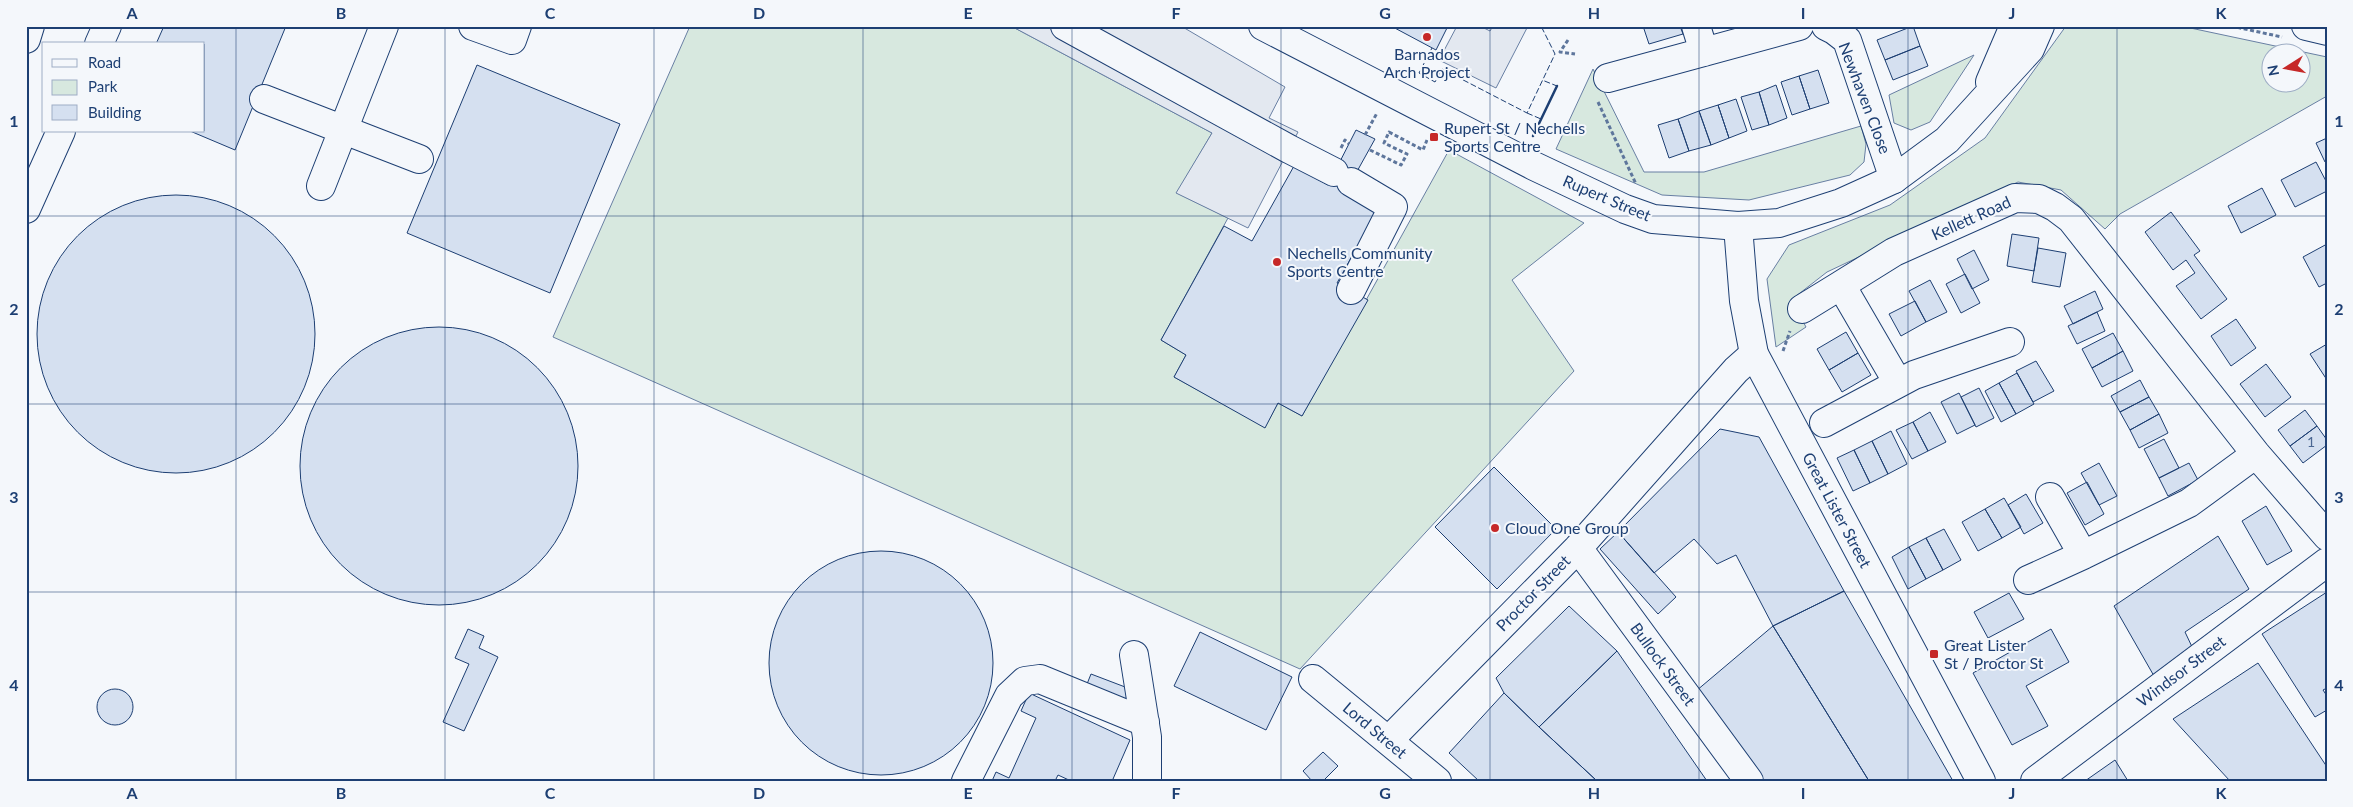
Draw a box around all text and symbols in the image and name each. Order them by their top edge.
text: A [125,3,138,22]
text: B [336,3,346,22]
text: C [545,3,556,22]
text: D [753,3,765,22]
text: E [963,3,973,22]
text: F [1171,3,1181,22]
text: G [1379,3,1391,22]
text: H [1588,3,1600,22]
text: I [1801,3,1805,22]
text: J [2009,3,2015,22]
text: K [2216,3,2228,22]
marker: Barnados Arch Project [1421,31,1433,43]
street label: Newhaven Close [1835,39,1895,156]
legend [42,42,205,132]
north arrow [2260,42,2310,92]
place label: Barnados Arch Project [1384,44,1471,81]
text: Road [88,53,121,71]
text: N [2263,64,2282,77]
text: Park [88,77,118,95]
text: Building [88,103,141,121]
text: 1 [9,111,19,130]
text: 1 [2334,111,2344,130]
place label: Rupert St / Nechells Sports Centre [1444,118,1585,155]
marker: Rupert St / Nechells Sports Centre [1428,131,1440,143]
street label: Rupert Street [1560,170,1654,225]
street label: Kellett Road [1928,192,2013,243]
place label: Nechells Community Sports Centre [1287,243,1433,280]
marker: Nechells Community Sports Centre [1271,256,1283,268]
text: 2 [9,299,19,318]
text: 2 [2334,299,2344,318]
house number: 1 [2307,433,2315,450]
street label: Great Lister Street [1799,449,1876,571]
text: 3 [9,487,19,506]
text: 3 [2334,487,2344,506]
place label: Cloud One Group [1505,518,1629,537]
marker: Cloud One Group [1489,522,1501,534]
street label: Proctor Street [1492,551,1574,635]
street label: Bullock Street [1627,619,1700,709]
street label: Windsor Street [2133,631,2229,710]
place label: Great Lister St / Proctor St [1944,635,2044,672]
marker: Great Lister St / Proctor St [1928,648,1940,660]
text: 4 [9,675,19,694]
text: 4 [2334,675,2344,694]
street label: Lord Street [1340,697,1411,762]
text: A [125,783,138,802]
text: B [336,783,346,802]
text: C [545,783,556,802]
text: D [753,783,765,802]
text: E [963,783,973,802]
text: F [1171,783,1181,802]
text: G [1379,783,1391,802]
text: H [1588,783,1600,802]
text: I [1801,783,1805,802]
text: J [2009,783,2015,802]
text: K [2216,783,2228,802]

